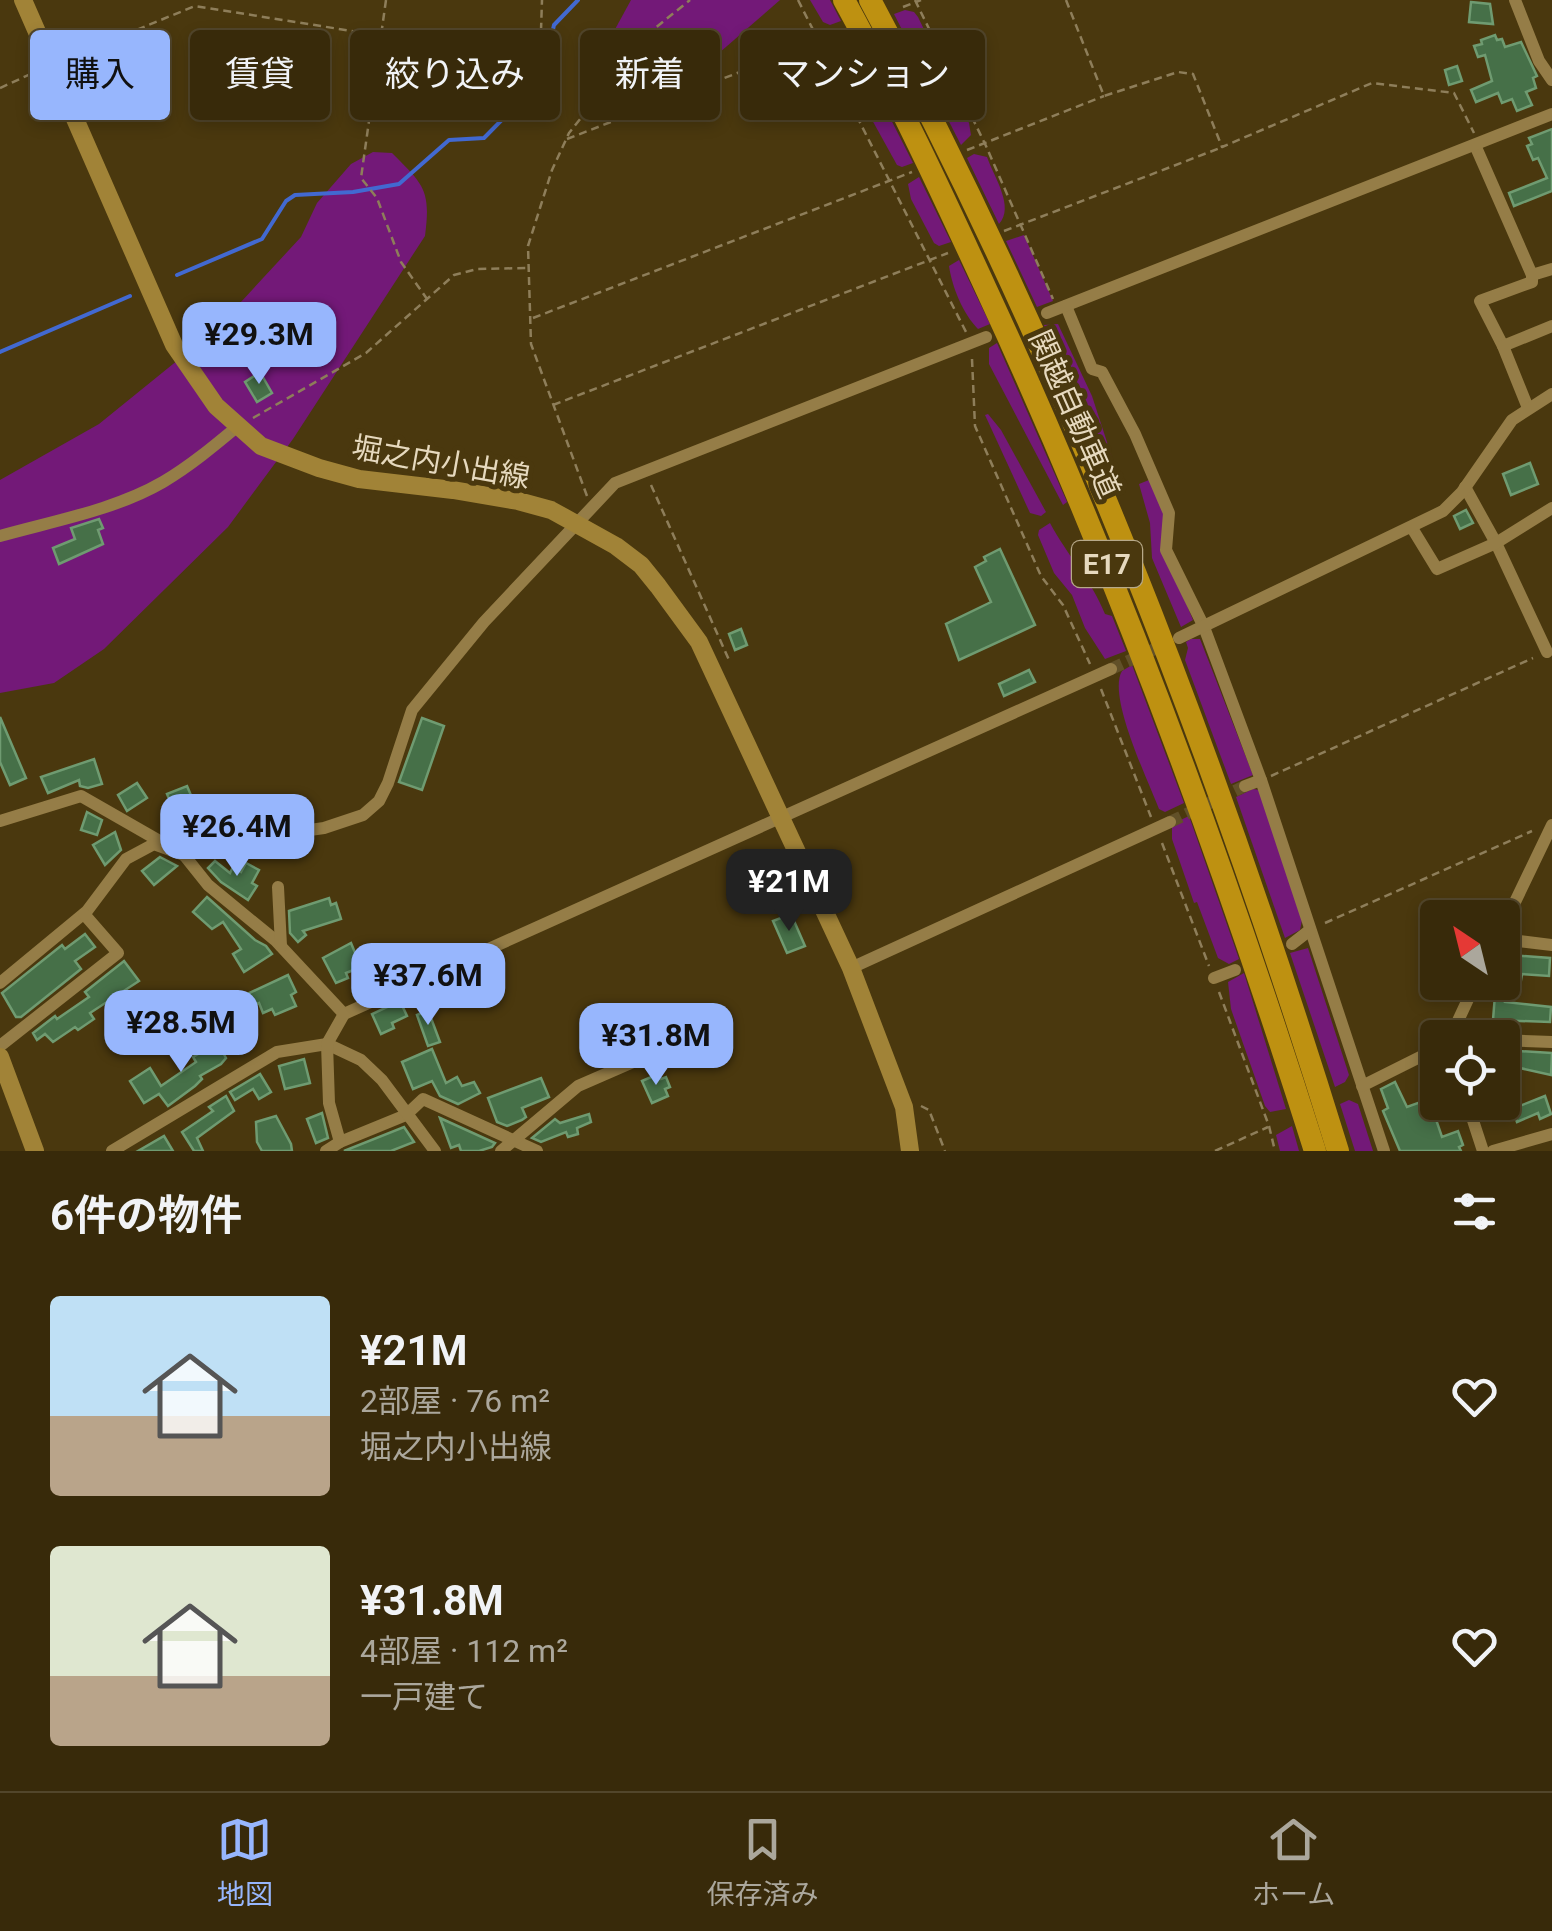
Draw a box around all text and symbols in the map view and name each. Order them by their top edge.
chip: 購入 [30,30,170,120]
chip: 賃貸 [190,30,330,120]
chip: 絞り込み [350,30,560,120]
chip: 新着 [580,30,720,120]
chip: マンション [740,30,985,120]
pin: ¥29.3M [178,302,340,387]
text: ¥29.3M [204,315,314,353]
street label: 関越自動車道 [1022,325,1128,503]
street label: 堀之内小出線 [349,429,533,495]
road number: E17 [1072,541,1142,587]
pin: ¥26.4M [156,794,318,879]
text: ¥26.4M [182,807,292,845]
pin: ¥21M [730,849,848,934]
text: ¥21M [748,862,830,900]
north arrow [1420,900,1520,1000]
map controls [1420,900,1520,1120]
pin: ¥37.6M [347,943,509,1028]
text: ¥37.6M [373,956,483,994]
pin: ¥28.5M [100,990,262,1075]
text: ¥28.5M [126,1003,236,1041]
pin: ¥31.8M [575,1003,737,1088]
text: ¥31.8M [601,1016,711,1054]
button: locate [1420,1020,1520,1120]
icon: filters [1447,1184,1502,1239]
text: 6件の物件 [50,1191,242,1240]
text: ¥21M [360,1326,467,1375]
icon: home [130,1336,250,1456]
icon: heart [1447,1369,1502,1424]
text: 2部屋 · 76 m² [360,1382,550,1420]
text: 堀之内小出線 [360,1428,552,1466]
text: ¥31.8M [360,1576,504,1625]
icon: home [130,1586,250,1706]
icon: heart [1447,1619,1502,1674]
text: 4部屋 · 112 m² [360,1632,568,1670]
text: 一戸建て [360,1678,488,1716]
tab: 地図 [217,1812,273,1912]
tab: 保存済み [706,1812,818,1912]
tab: ホーム [1252,1812,1335,1912]

